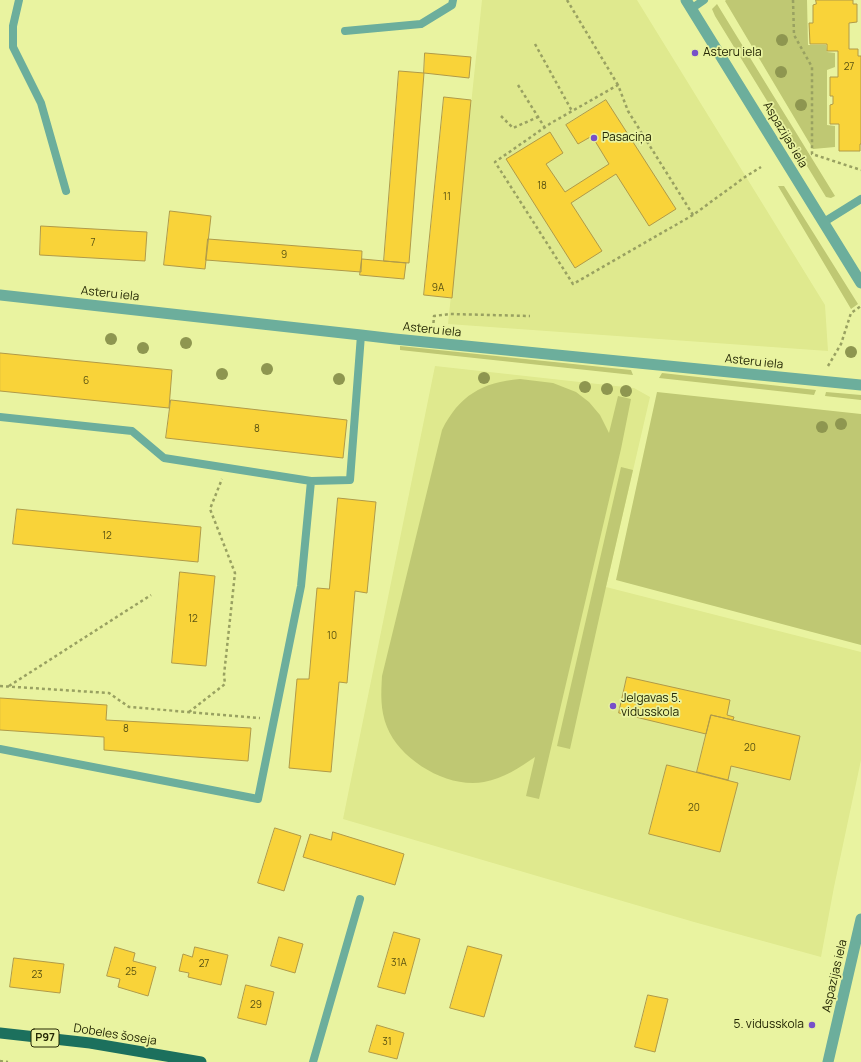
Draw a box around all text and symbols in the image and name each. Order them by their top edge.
place label: Asteru iela [703,46,762,60]
marker: Asteru iela [690,48,700,58]
house number: 27 [844,61,854,73]
street label: Aspazijas iela [760,99,810,171]
place label: Pasaciņa [602,131,652,145]
marker: Pasaciņa [589,133,599,143]
house number: 18 [537,180,547,192]
house number: 11 [443,191,451,203]
house number: 7 [90,237,96,249]
house number: 9 [281,249,287,261]
house number: 9A [432,282,444,294]
street label: Asteru iela [80,284,140,304]
street label: Asteru iela [402,320,462,340]
street label: Asteru iela [724,352,784,372]
house number: 6 [83,375,89,387]
house number: 8 [254,423,260,435]
house number: 12 [102,530,112,542]
house number: 12 [188,613,198,625]
house number: 10 [327,630,337,642]
place label: Jelgavas 5. vidusskola [621,692,681,720]
marker: Jelgavas 5. vidusskola [608,701,618,711]
house number: 8 [123,723,129,735]
house number: 20 [744,742,756,754]
house number: 20 [688,802,700,814]
street label: Aspazijas iela [820,938,850,1014]
house number: 31A [391,957,407,969]
house number: 27 [199,958,209,970]
house number: 25 [125,966,137,978]
house number: 23 [31,969,43,981]
house number: 29 [250,999,262,1011]
place label: 5. vidusskola [733,1018,804,1032]
marker: 5. vidusskola [807,1020,817,1030]
street label: Dobeles šoseja [72,1021,158,1049]
road number: P97 [31,1029,59,1047]
house number: 31 [382,1036,392,1048]

